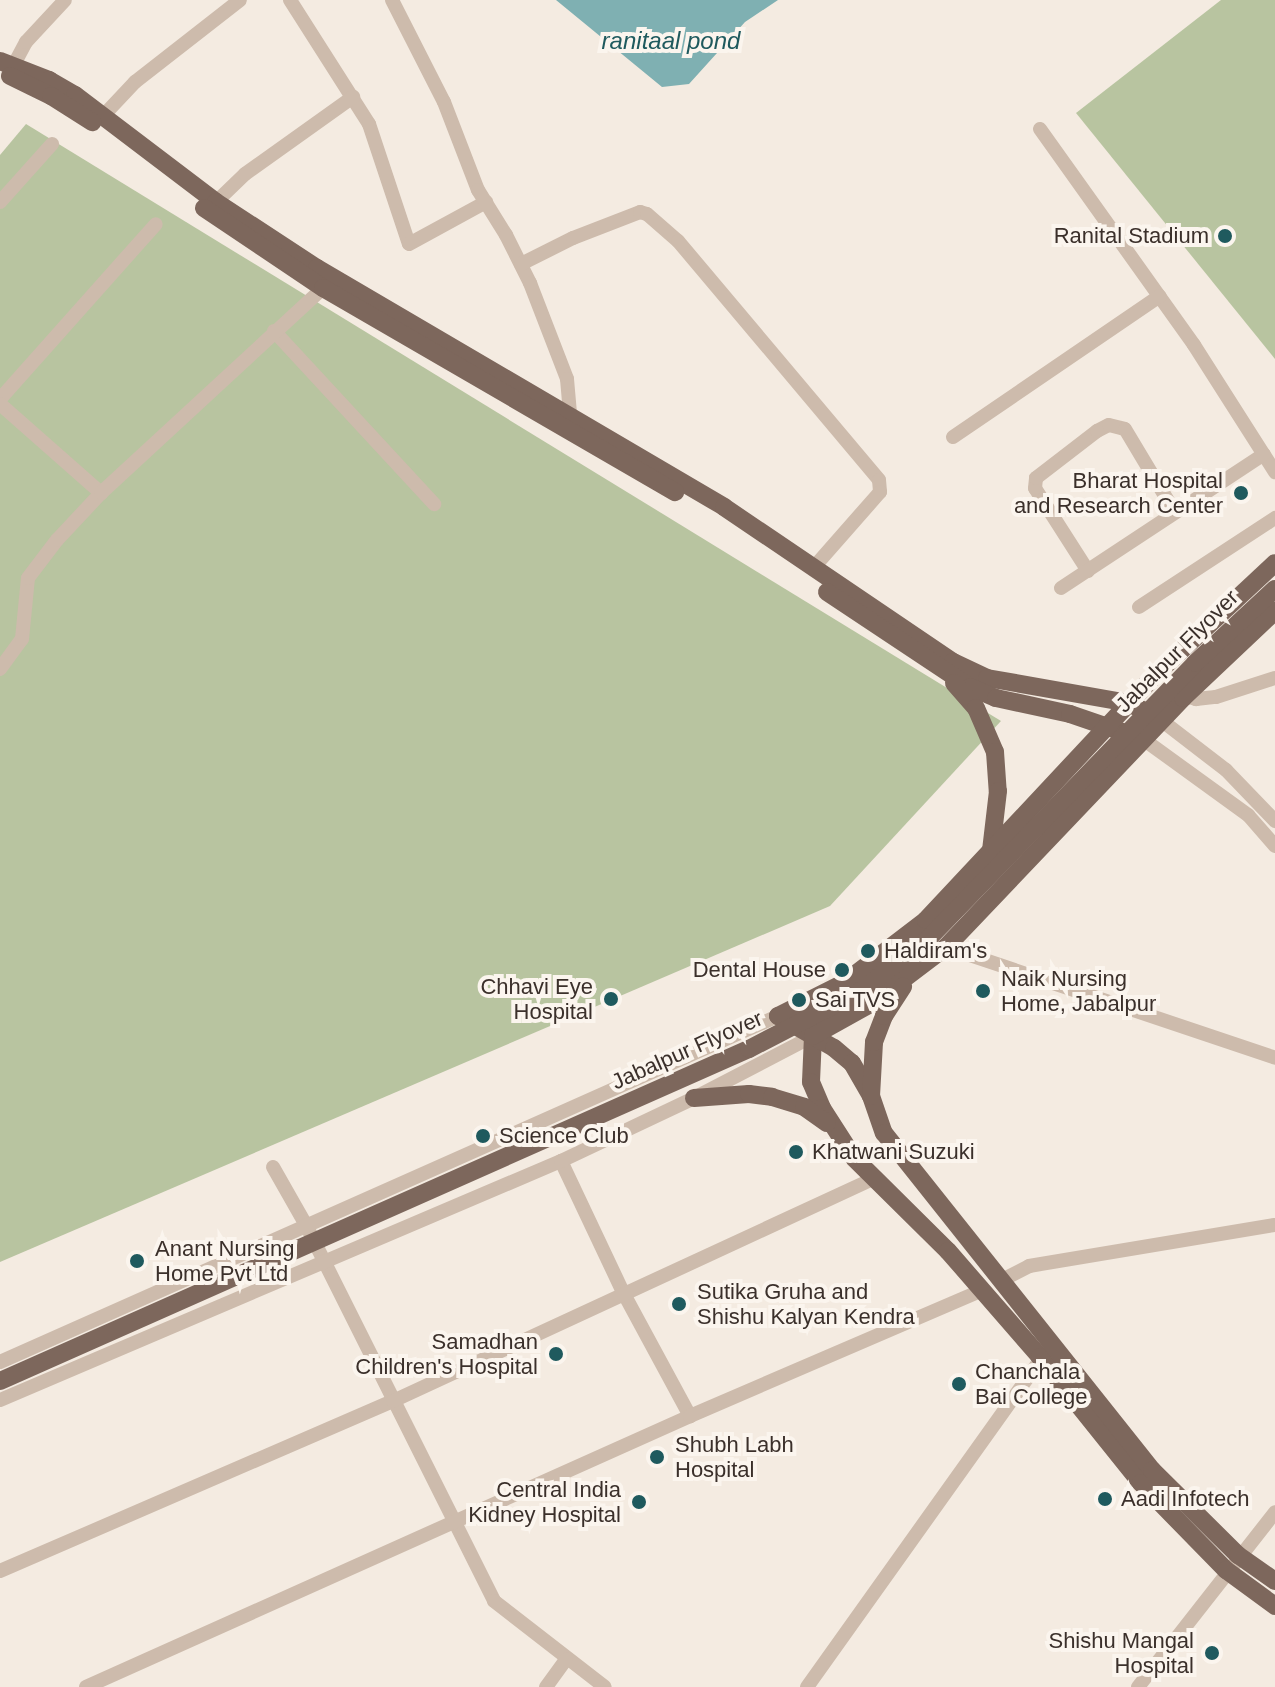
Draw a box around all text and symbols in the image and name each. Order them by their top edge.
water label: ranitaal pond [602,27,740,55]
place label: Ranital Stadium [1054,223,1209,249]
marker: Ranital Stadium [1216,227,1234,245]
place label: Bharat Hospital and Research Center [1014,467,1223,518]
marker: Bharat Hospital and Research Center [1230,482,1252,504]
street label: Jabalpur Flyover [1110,584,1244,718]
place label: Haldiram's [884,938,987,964]
marker: Haldiram's [859,942,877,960]
place label: Dental House [693,957,826,983]
marker: Dental House [833,961,851,979]
place label: Naik Nursing Home, Jabalpur [1001,965,1156,1016]
place label: Chhavi Eye Hospital [480,973,593,1024]
marker: Naik Nursing Home, Jabalpur [972,980,994,1002]
place label: Sai TVS [815,987,896,1013]
marker: Chhavi Eye Hospital [600,988,622,1010]
marker: Sai TVS [790,991,808,1009]
street label: Jabalpur Flyover [607,1005,767,1095]
place label: Science Club [499,1123,629,1149]
marker: Science Club [474,1127,492,1145]
place label: Khatwani Suzuki [812,1139,975,1165]
marker: Khatwani Suzuki [787,1143,805,1161]
place label: Anant Nursing Home Pvt Ltd [155,1235,294,1286]
marker: Anant Nursing Home Pvt Ltd [126,1250,148,1272]
place label: Sutika Gruha and Shishu Kalyan Kendra [697,1278,915,1330]
marker: Sutika Gruha and Shishu Kalyan Kendra [668,1293,690,1315]
place label: Samadhan Children's Hospital [355,1328,538,1380]
marker: Samadhan Children's Hospital [545,1343,567,1365]
place label: Chanchala Bai College [975,1358,1088,1410]
marker: Chanchala Bai College [950,1375,968,1393]
place label: Shubh Labh Hospital [675,1431,794,1482]
marker: Shubh Labh Hospital [646,1446,668,1468]
place label: Central India Kidney Hospital [468,1476,621,1528]
place label: Aadi Infotech [1121,1486,1249,1512]
marker: Aadi Infotech [1096,1490,1114,1508]
marker: Central India Kidney Hospital [628,1491,650,1513]
place label: Shishu Mangal Hospital [1048,1627,1194,1678]
marker: Shishu Mangal Hospital [1201,1642,1223,1664]

